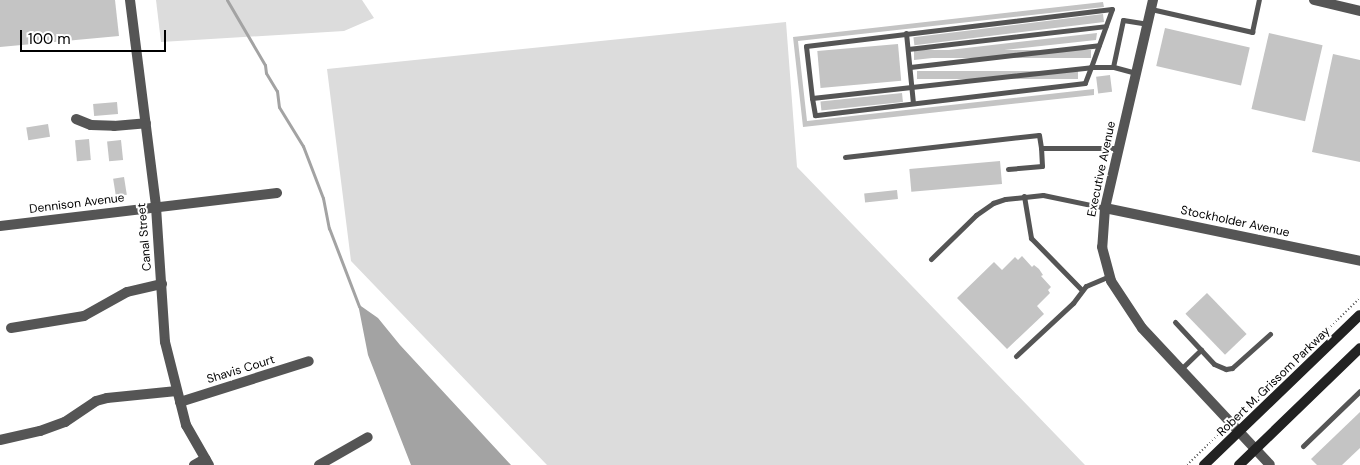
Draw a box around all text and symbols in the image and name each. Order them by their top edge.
scale bar [22,20,169,52]
text: 100 m [28,29,71,49]
street label: Executive Avenue [1085,120,1119,218]
street label: Dennison Avenue [29,191,125,217]
street label: Canal Street [135,202,155,272]
street label: Stockholder Avenue [1179,203,1291,241]
street label: Robert M. Grissom Parkway [1215,324,1333,440]
street label: Shavis Court [205,353,277,387]

